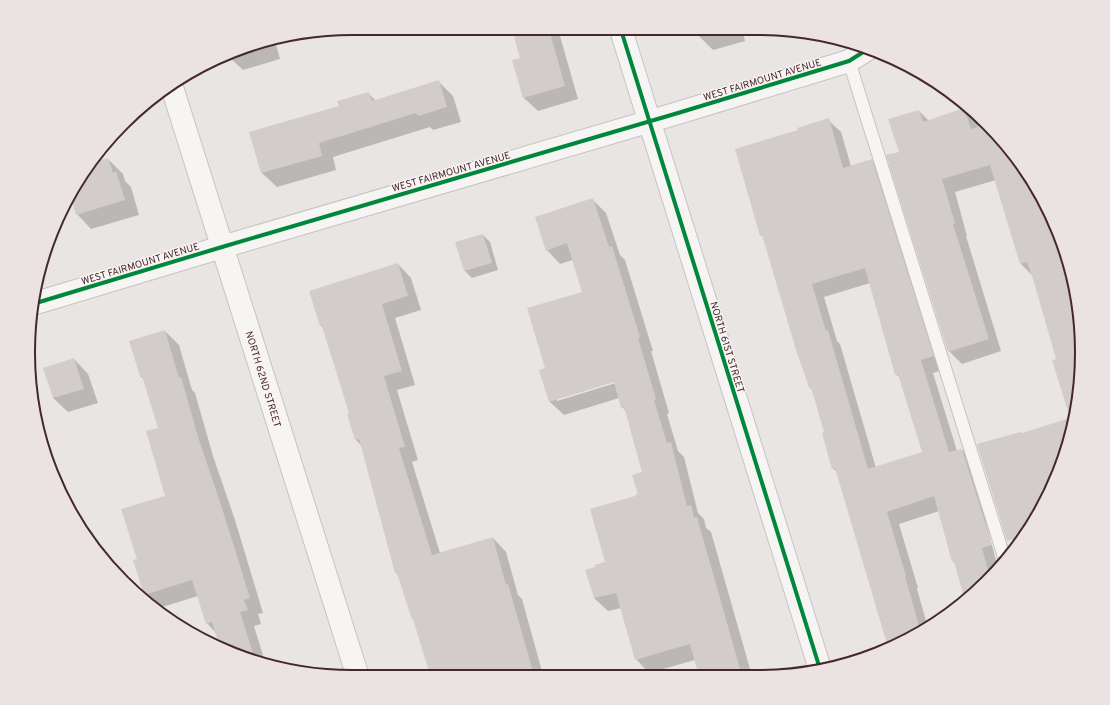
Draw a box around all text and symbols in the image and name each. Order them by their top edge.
street label: WEST FAIRMOUNT AVENUE [702,56,823,105]
street label: WEST FAIRMOUNT AVENUE [391,149,512,196]
street label: WEST FAIRMOUNT AVENUE [80,240,201,289]
street label: NORTH 61ST STREET [706,300,747,395]
street label: NORTH 62ND STREET [242,330,283,429]

